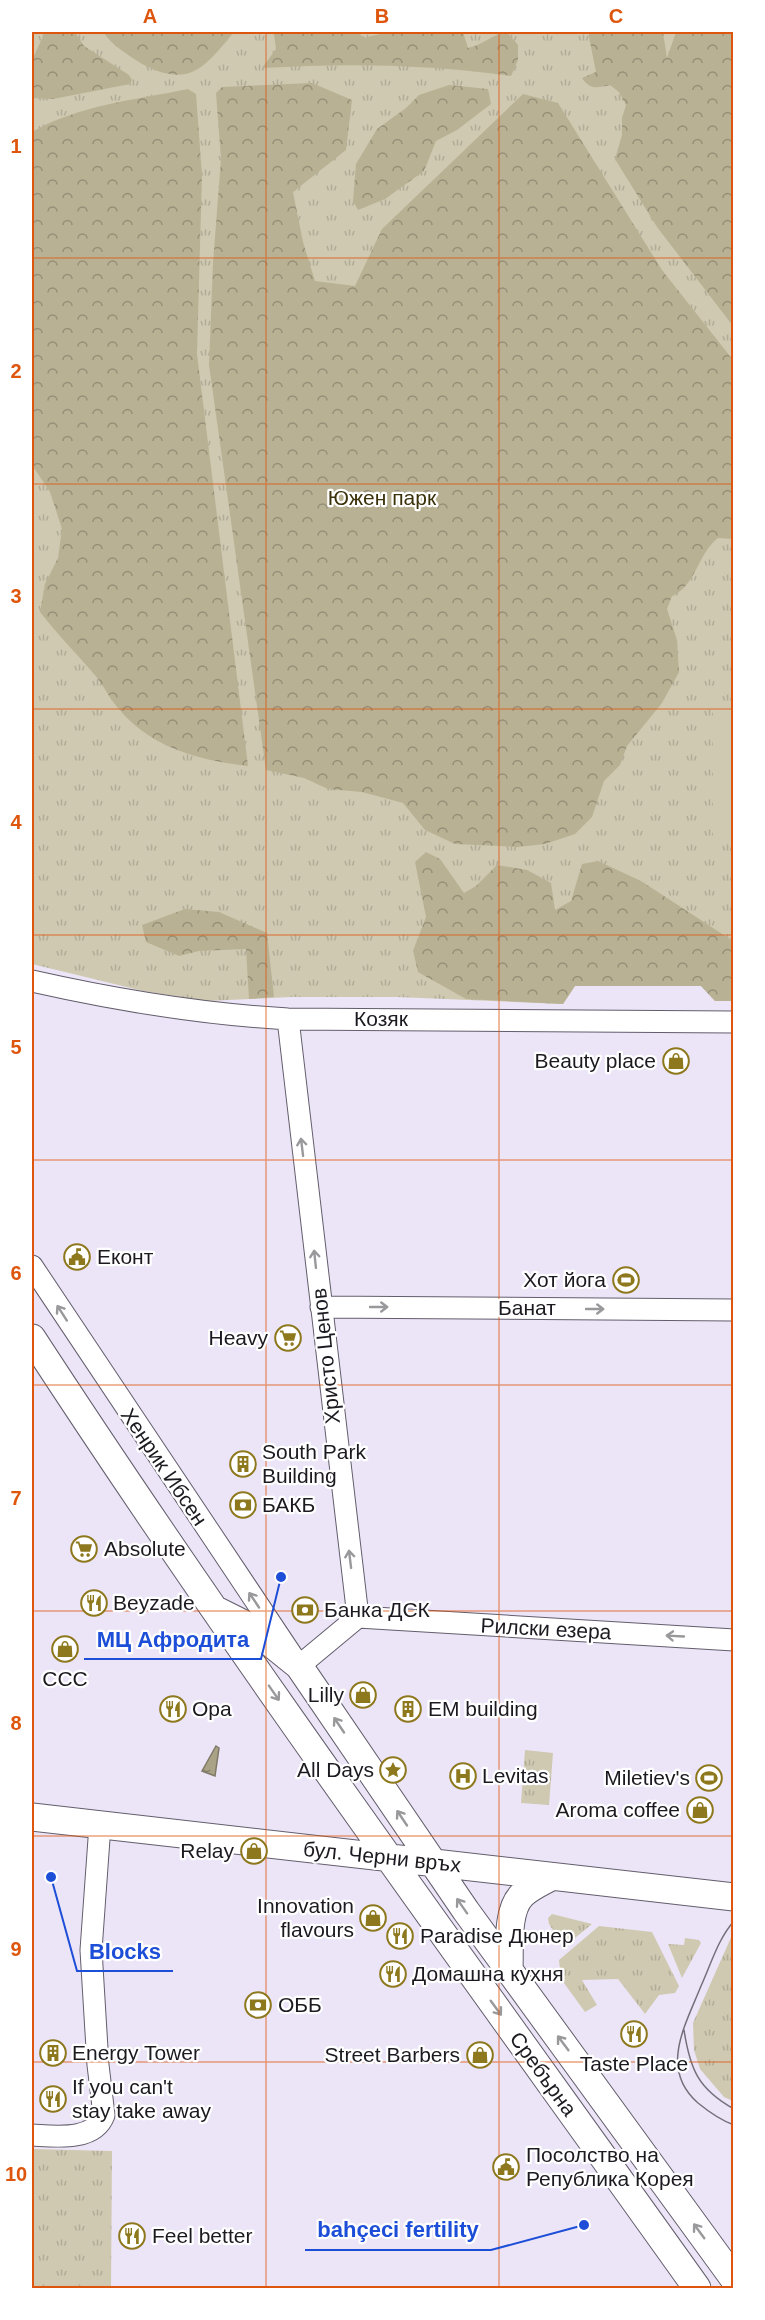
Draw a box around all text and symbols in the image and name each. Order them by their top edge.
text: A [143,5,157,27]
text: B [375,5,389,27]
text: C [609,5,623,27]
text: 1 [10,135,22,157]
text: 2 [10,360,22,382]
park label: Южен парк [328,486,437,509]
text: 3 [10,585,22,607]
text: 4 [10,811,22,833]
street label: Козяк [354,1007,409,1030]
text: 5 [10,1036,22,1058]
shop icon: Beauty place [661,1046,691,1076]
place label: Beauty place [535,1049,656,1072]
one-way arrow [297,1138,308,1158]
public building icon: Еконт [62,1242,92,1272]
place label: Еконт [97,1245,154,1268]
one-way arrow [309,1249,320,1269]
text: 6 [10,1262,22,1284]
sports icon: Хот йога [611,1265,641,1295]
place label: Хот йога [523,1268,606,1291]
street label: Христо Ценов [307,1287,344,1425]
street label: Банат [498,1296,556,1319]
one-way arrow [369,1301,389,1313]
one-way arrow [585,1303,605,1315]
one-way arrow [56,1305,69,1322]
supermarket icon: Heavy [273,1323,303,1353]
place label: Heavy [208,1326,268,1349]
street label: Хенрик Ибсен [117,1404,212,1530]
place label: South Park Building [262,1440,366,1487]
building icon: South Park Building [228,1449,258,1479]
text: 7 [10,1487,22,1509]
bank icon: БАКБ [228,1490,258,1520]
place label: БАКБ [262,1493,315,1516]
supermarket icon: Absolute [69,1534,99,1564]
place label: Absolute [104,1537,186,1560]
one-way arrow [345,1549,356,1569]
restaurant icon: Beyzade [79,1588,109,1618]
place label: Beyzade [113,1591,195,1614]
one-way arrow [248,1592,260,1609]
bank icon: Банка ДСК [290,1595,320,1625]
place label: Банка ДСК [324,1598,431,1621]
street label: Рилски езера [480,1614,612,1643]
callout: МЦ Афродита [84,1619,261,1659]
text: МЦ Афродита [97,1627,250,1652]
one-way arrow [666,1631,686,1642]
shop icon: CCC [50,1634,80,1664]
place label: CCC [42,1667,88,1690]
shop icon: Lilly [348,1680,378,1710]
place label: Lilly [308,1683,344,1706]
one-way arrow [268,1684,280,1701]
restaurant icon: Opa [158,1694,188,1724]
building icon: EM building [393,1694,423,1724]
place label: Opa [192,1697,232,1720]
place label: EM building [428,1697,538,1720]
text: 8 [10,1712,22,1734]
one-way arrow [333,1717,345,1733]
place icon: All Days [378,1755,408,1785]
place label: All Days [297,1758,374,1781]
hospital icon: Levitas [448,1761,478,1791]
sports icon: Miletiev's [694,1763,724,1793]
place label: Levitas [482,1764,549,1787]
place label: Miletiev's [604,1766,690,1789]
shop icon: Aroma coffee [685,1795,715,1825]
place label: Aroma coffee [555,1798,680,1821]
one-way arrow [396,1810,408,1827]
shop icon: Relay [239,1836,269,1866]
street label: бул. Черни връх [302,1837,463,1876]
place label: Relay [180,1839,234,1862]
place label: Innovation flavours [257,1894,354,1941]
one-way arrow [456,1899,468,1915]
shop icon: Innovation flavours [358,1903,388,1933]
restaurant icon: Paradise Дюнер [385,1921,415,1951]
place label: Paradise Дюнер [420,1924,574,1947]
callout: Blocks [77,1931,173,1971]
text: 9 [10,1938,22,1960]
text: Blocks [89,1939,161,1964]
restaurant icon: Домашна кухня [378,1959,408,1989]
place label: Домашна кухня [412,1962,564,1985]
bank icon: ОББ [243,1990,273,2020]
place label: ОББ [278,1993,322,2016]
one-way arrow [490,2000,502,2016]
restaurant icon: Taste Place [619,2019,649,2049]
street label: Сребърна [505,2027,582,2120]
one-way arrow [557,2035,570,2051]
building icon: Energy Tower [38,2038,68,2068]
shop icon: Street Barbers [465,2040,495,2070]
place label: Energy Tower [72,2041,200,2064]
place label: Street Barbers [325,2043,460,2066]
place label: Taste Place [580,2052,688,2075]
place label: If you can't stay take away [72,2075,211,2122]
restaurant icon: If you can't stay take away [38,2084,68,2114]
place label: Посолство на Република Корея [526,2143,694,2190]
public building icon: Посолство на Република Корея [491,2152,521,2182]
text: 10 [5,2163,27,2185]
callout: bahçeci fertility [305,2210,491,2250]
text: bahçeci fertility [317,2217,479,2242]
restaurant icon: Feel better [117,2221,147,2251]
place label: Feel better [152,2224,252,2247]
one-way arrow [693,2224,705,2240]

